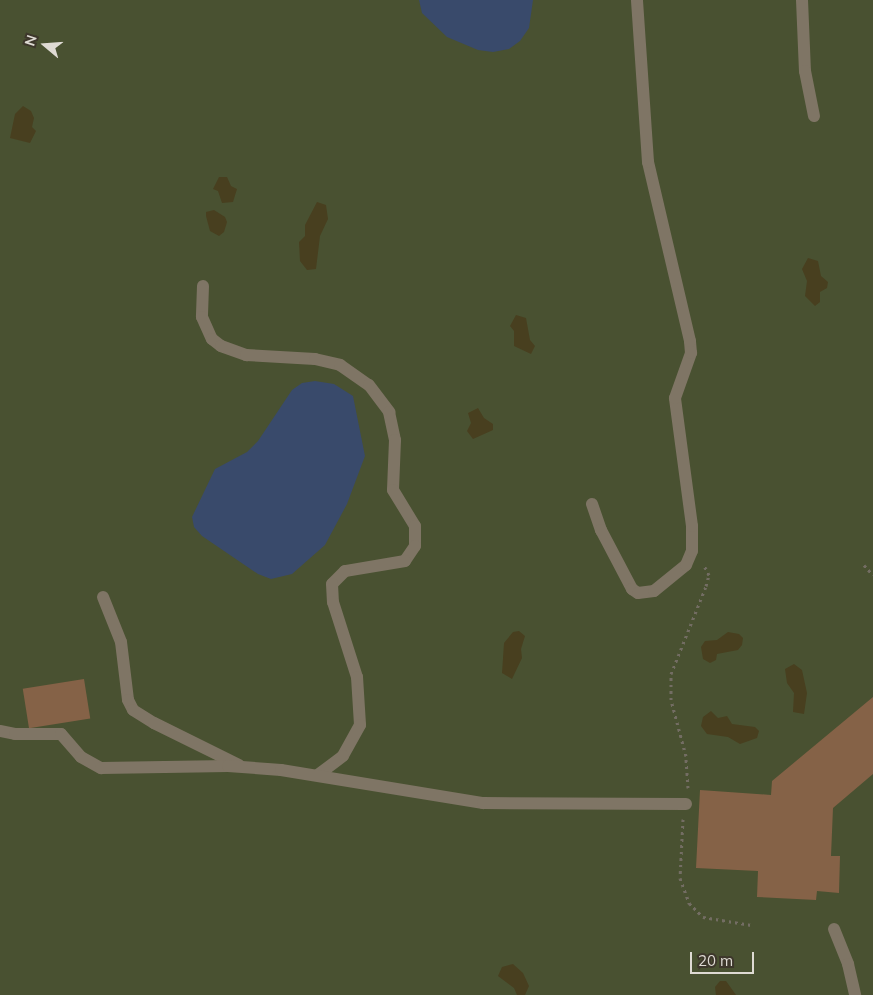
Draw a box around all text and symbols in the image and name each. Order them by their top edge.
north arrow [20,20,70,70]
text: N [21,33,41,48]
scale bar [693,942,757,974]
text: 20 m [698,951,733,970]

